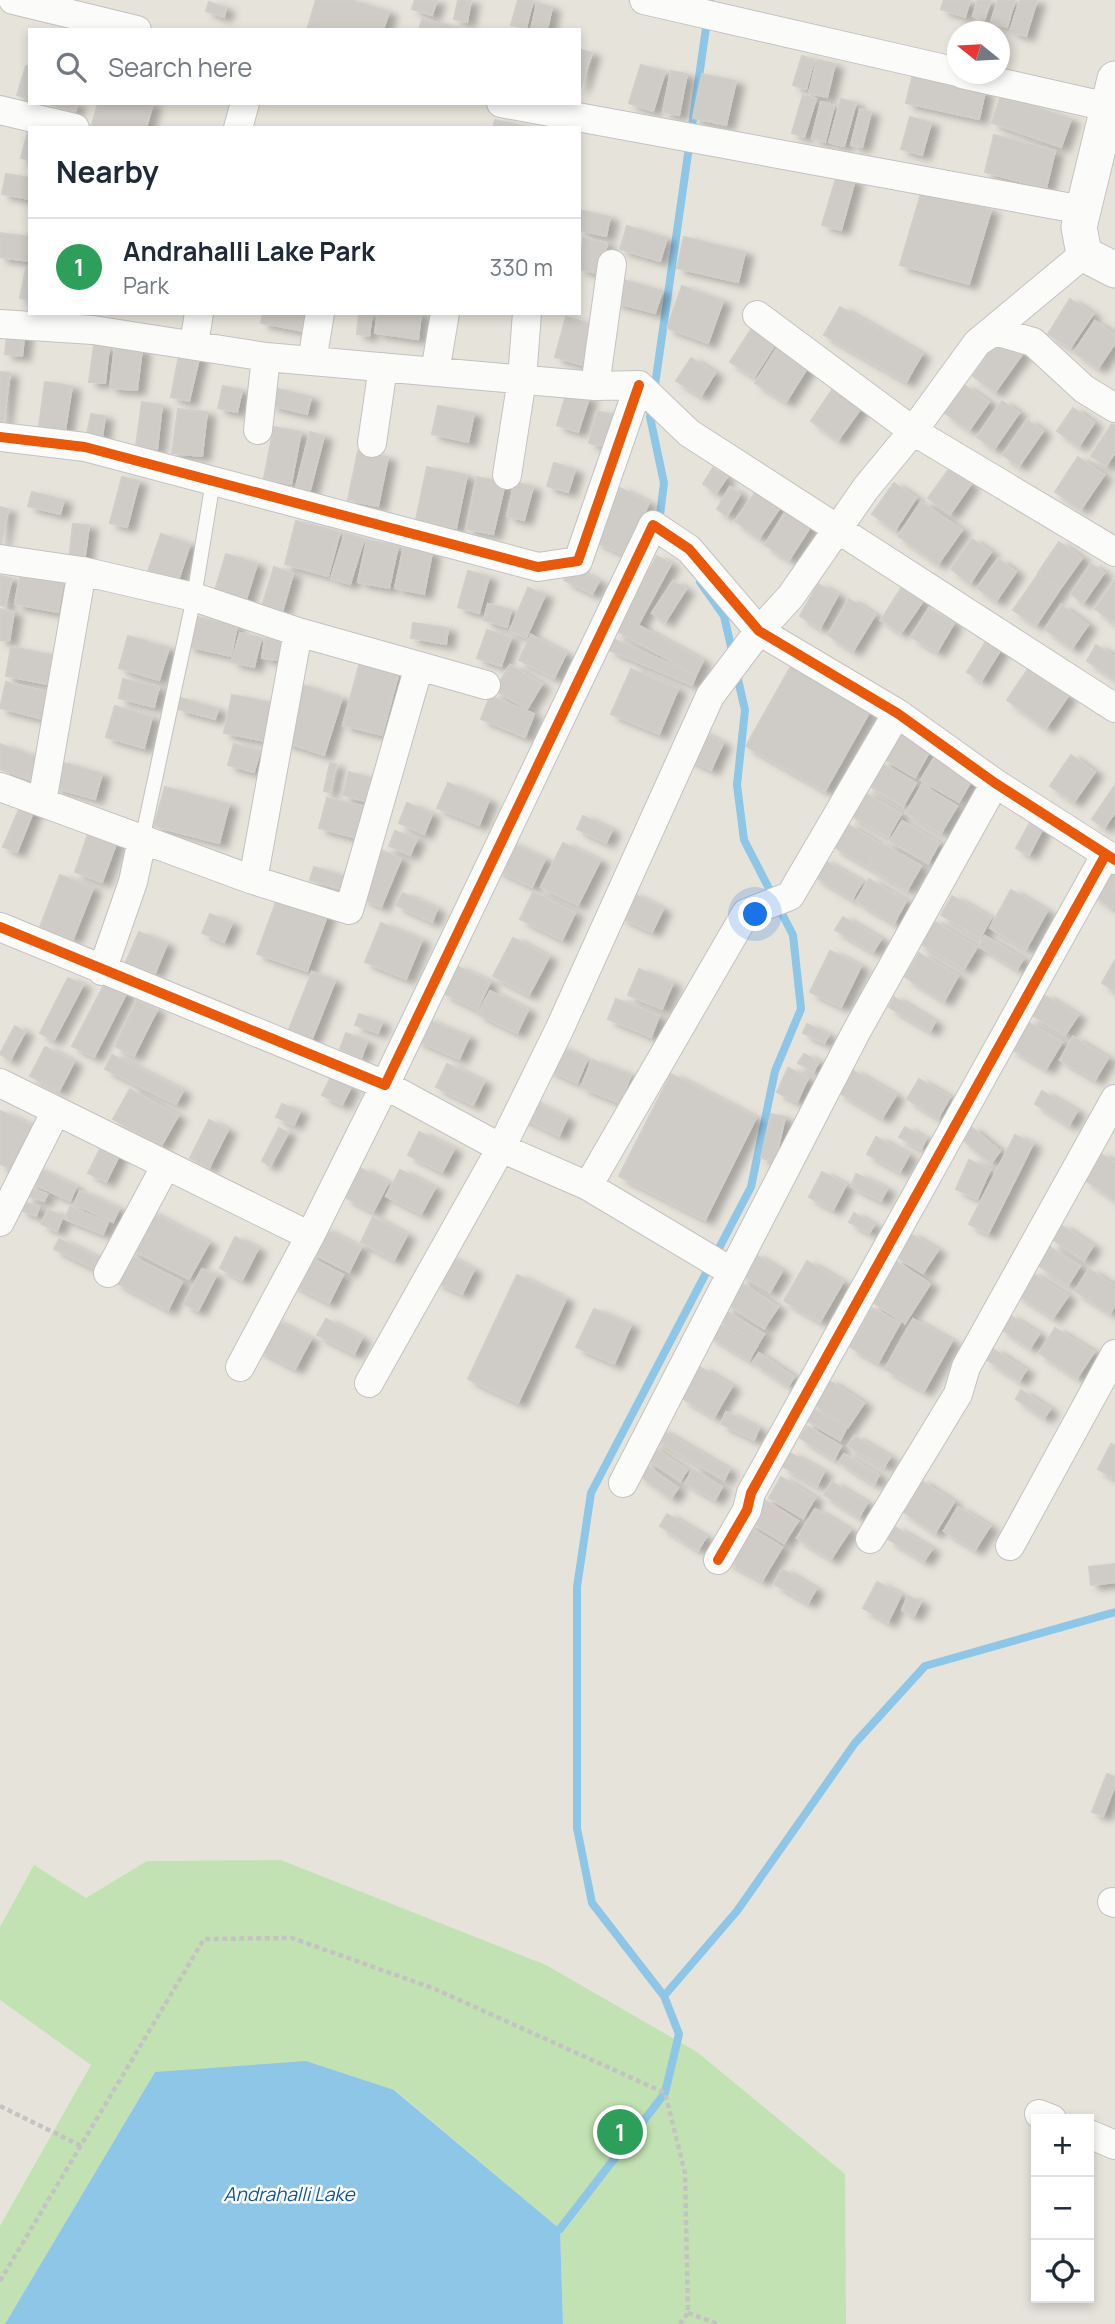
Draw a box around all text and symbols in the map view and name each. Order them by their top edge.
north arrow [947,21,1010,84]
search box [28,28,581,105]
icon: search [52,48,90,86]
text: Search here [108,49,253,85]
text: Nearby [56,151,159,192]
text: Andrahalli Lake Park [123,233,375,269]
text: 1 [74,251,84,283]
text: 330 m [489,251,553,283]
text: Park [123,269,169,301]
your location [738,897,772,931]
pin: 1 [597,2106,643,2158]
map controls [1031,2114,1094,2303]
button: + [1031,2114,1094,2177]
button: − [1031,2177,1094,2240]
water label: Andrahalli Lake [223,2181,356,2207]
button: locate [1031,2240,1094,2303]

